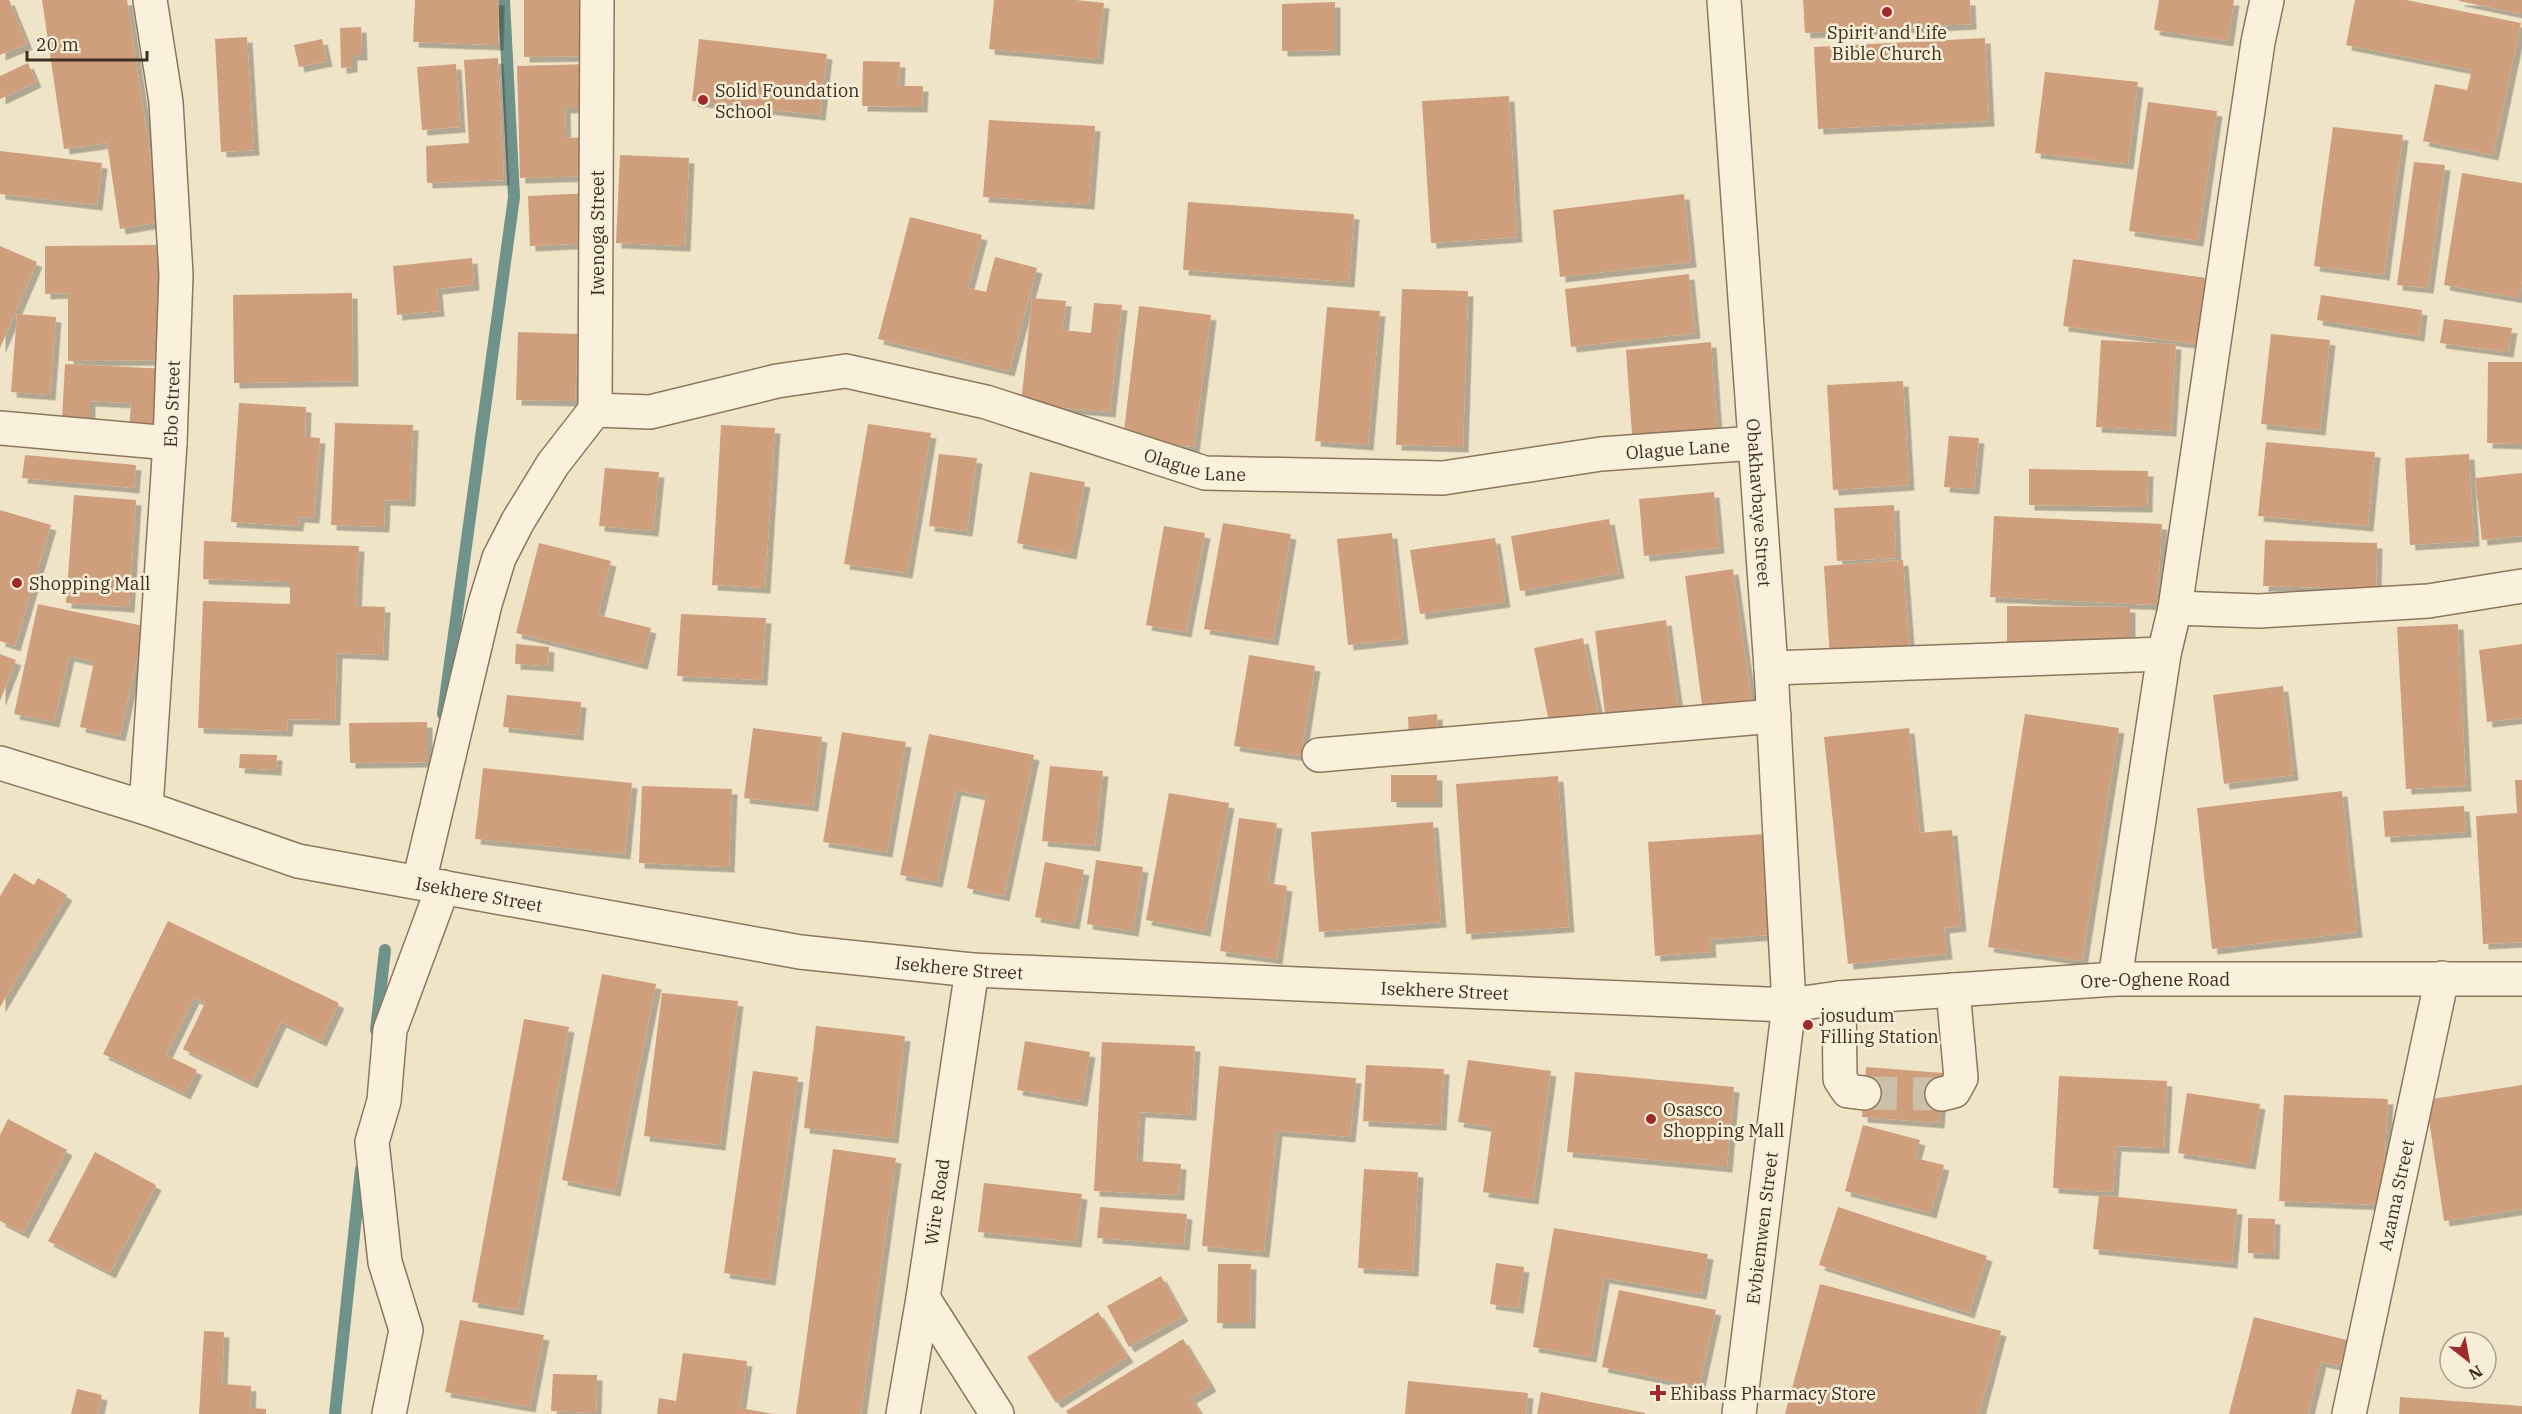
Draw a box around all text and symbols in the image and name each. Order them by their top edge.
marker: Spirit and Life Bible Church [1880,5,1894,19]
place label: Spirit and Life Bible Church [1827,21,1947,65]
scale bar [27,24,147,62]
text: 20 m [36,33,79,56]
place label: Solid Foundation School [715,79,860,123]
marker: Solid Foundation School [696,93,710,107]
street label: Iwenoga Street [586,170,609,296]
street label: Ebo Street [158,360,184,448]
street label: Obakhavbaye Street [1742,418,1777,588]
street label: Olague Lane [1625,433,1731,464]
street label: Olague Lane [1141,443,1246,485]
place label: Shopping Mall [29,572,151,595]
marker: Shopping Mall [10,576,24,590]
street label: Isekhere Street [414,871,545,917]
street label: Isekhere Street [894,951,1024,984]
street label: Ore-Oghene Road [2080,967,2230,993]
street label: Isekhere Street [1380,976,1509,1004]
place label: josudum Filling Station [1819,1004,1939,1048]
marker: josudum Filling Station [1801,1018,1815,1032]
place label: Osasco Shopping Mall [1663,1098,1785,1142]
marker: Osasco Shopping Mall [1644,1112,1658,1126]
street label: Azama Street [2373,1137,2419,1253]
street label: Evbiemwen Street [1741,1150,1783,1306]
street label: Wire Road [920,1157,954,1247]
north arrow [2438,1330,2498,1390]
text: N [2465,1361,2486,1385]
place label: Ehibass Pharmacy Store [1670,1382,1876,1405]
marker: Ehibass Pharmacy Store [1651,1386,1665,1400]

